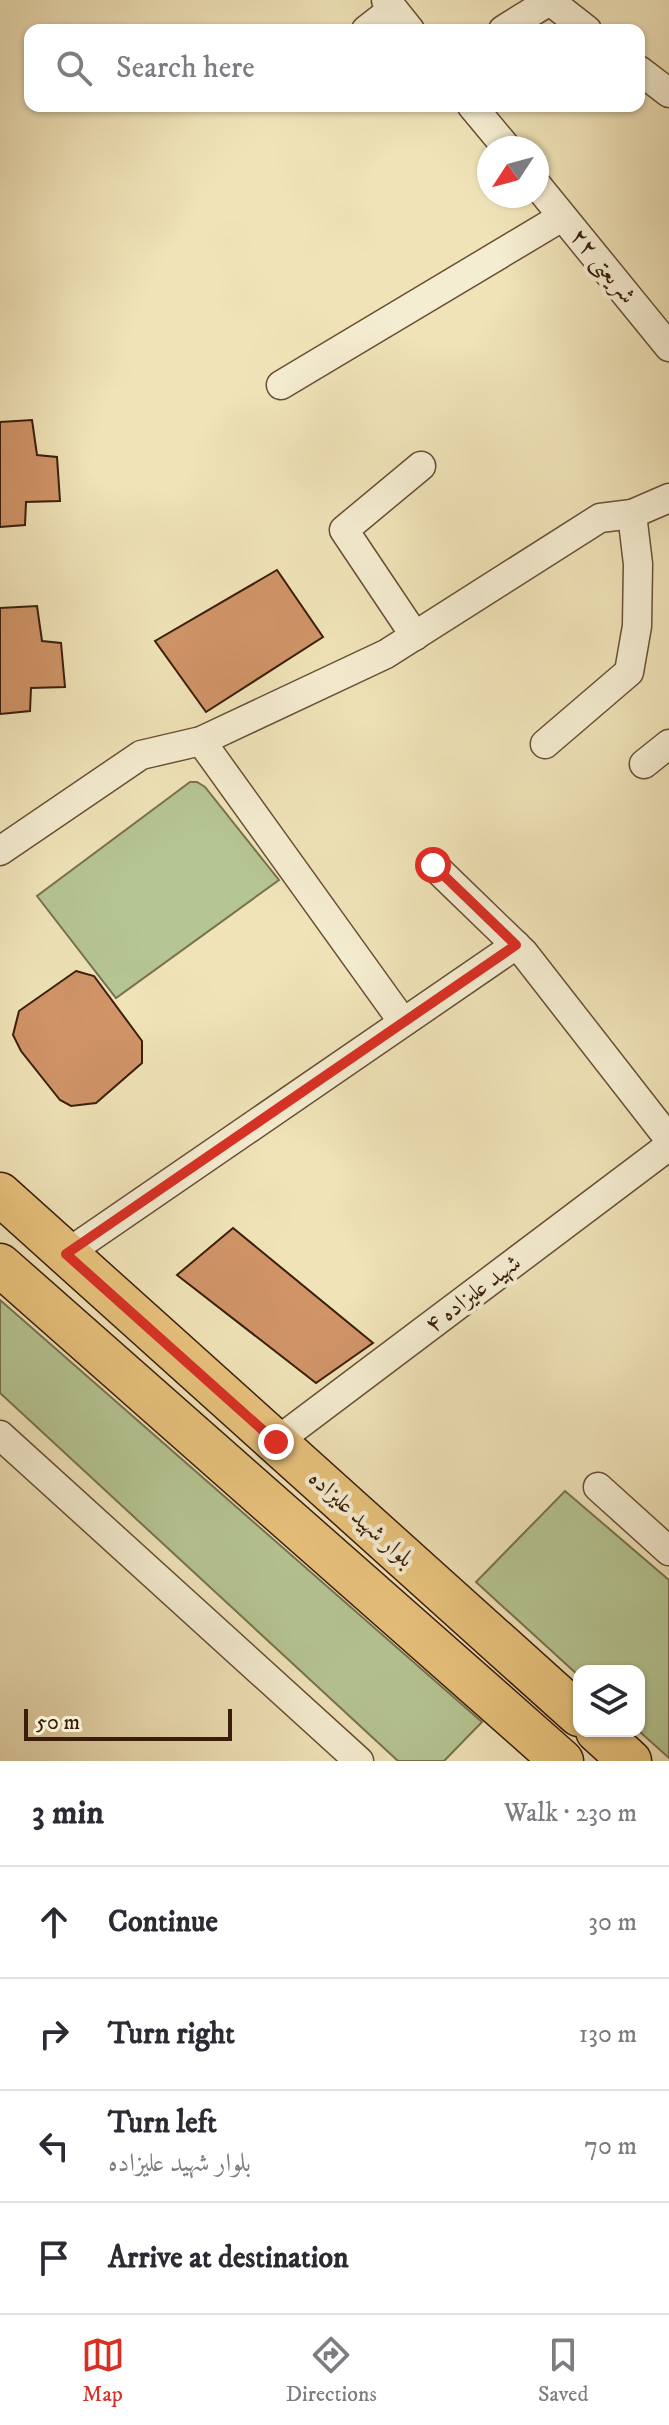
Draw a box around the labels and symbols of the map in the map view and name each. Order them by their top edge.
north arrow [477,136,549,208]
street label: شریعتی ۲۲ [563,222,643,310]
route start [415,847,451,883]
street label: شهید علیزاده ۴ [419,1248,527,1340]
route end [258,1424,294,1460]
street label: بلوار شهید علیزاده [302,1464,420,1574]
scale bar [24,1705,232,1741]

